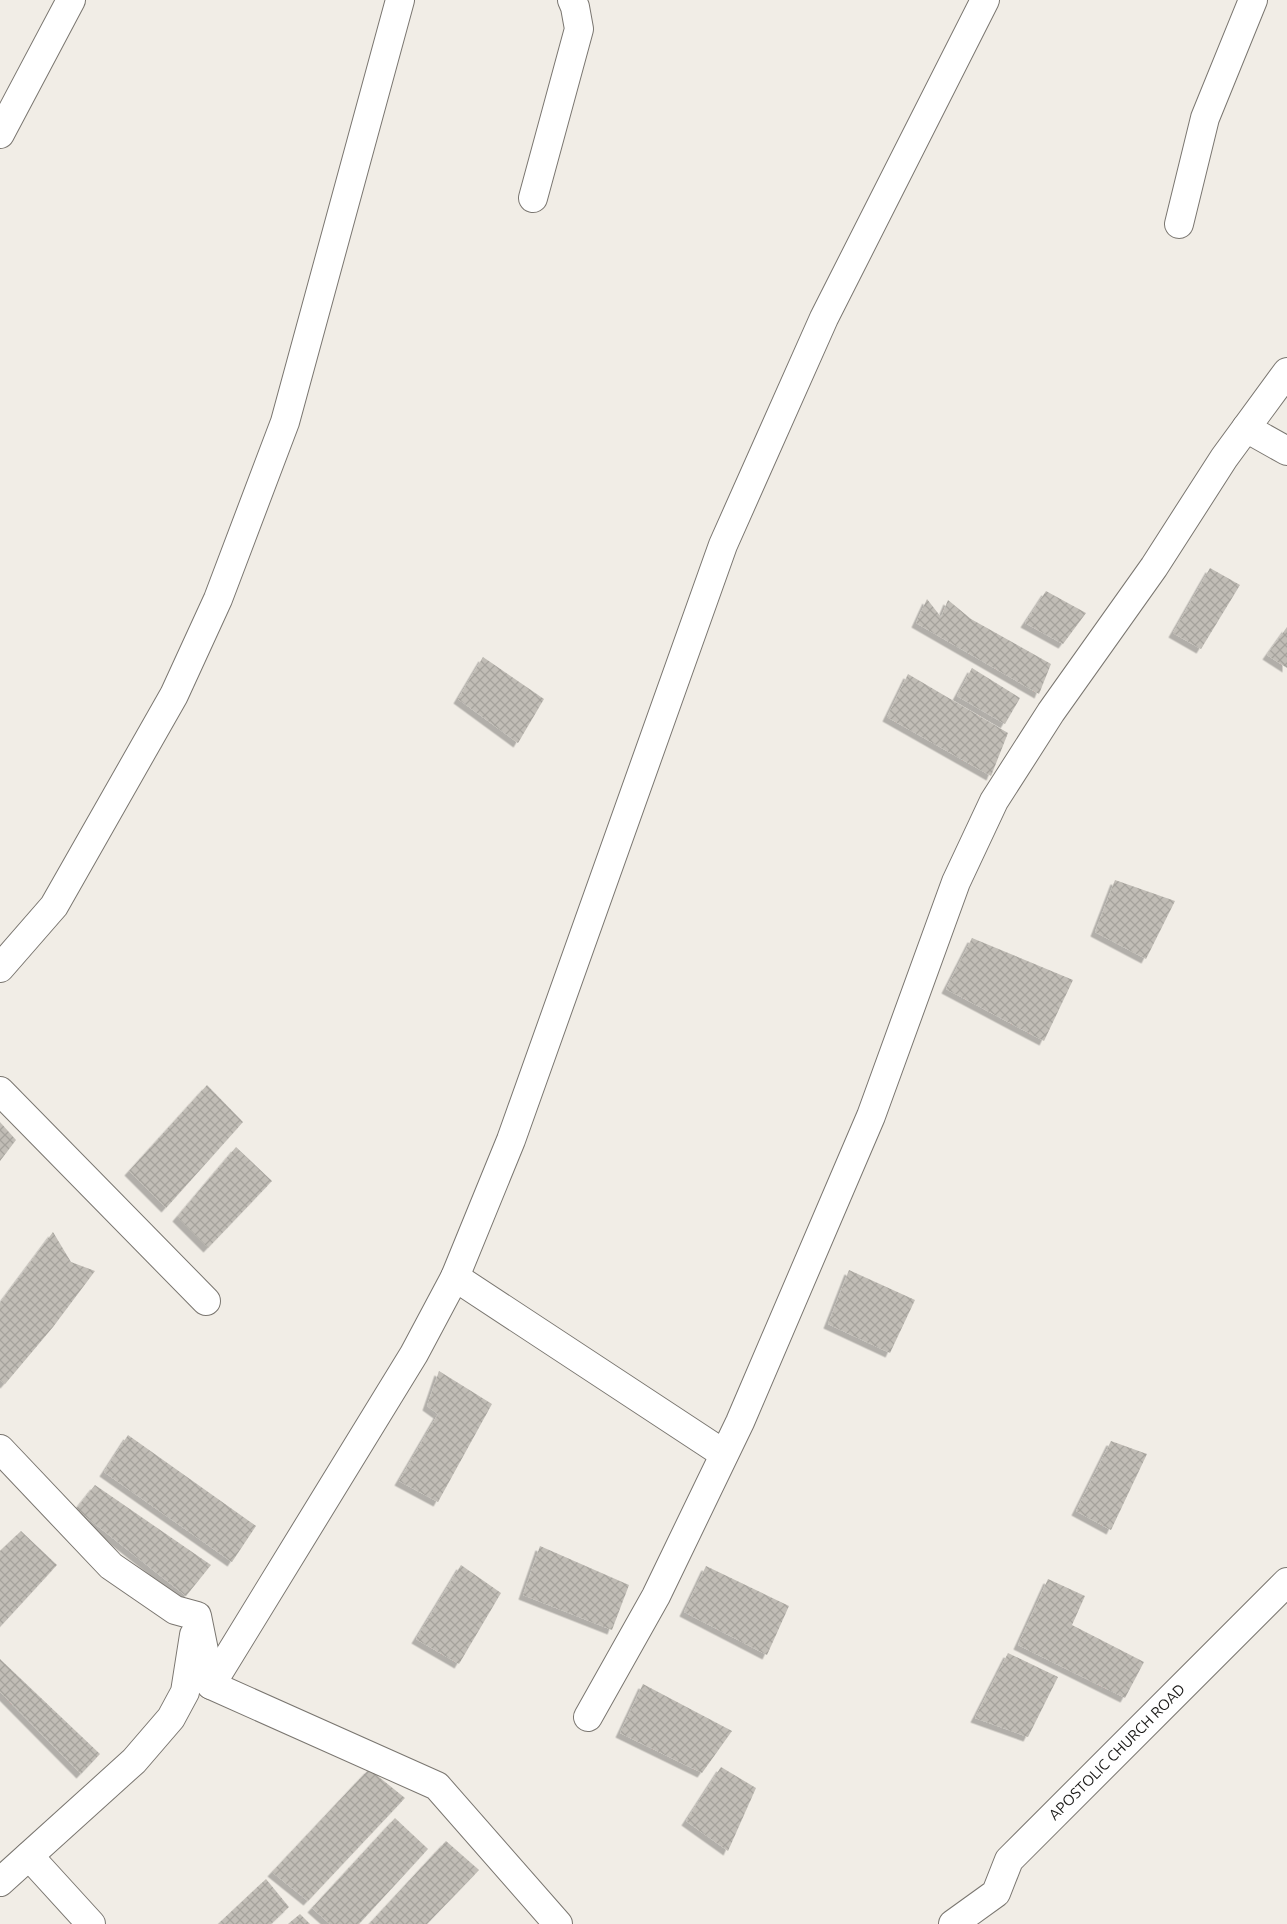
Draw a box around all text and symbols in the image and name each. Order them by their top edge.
street label: APOSTOLIC CHURCH ROAD [1045,1680,1188,1823]

